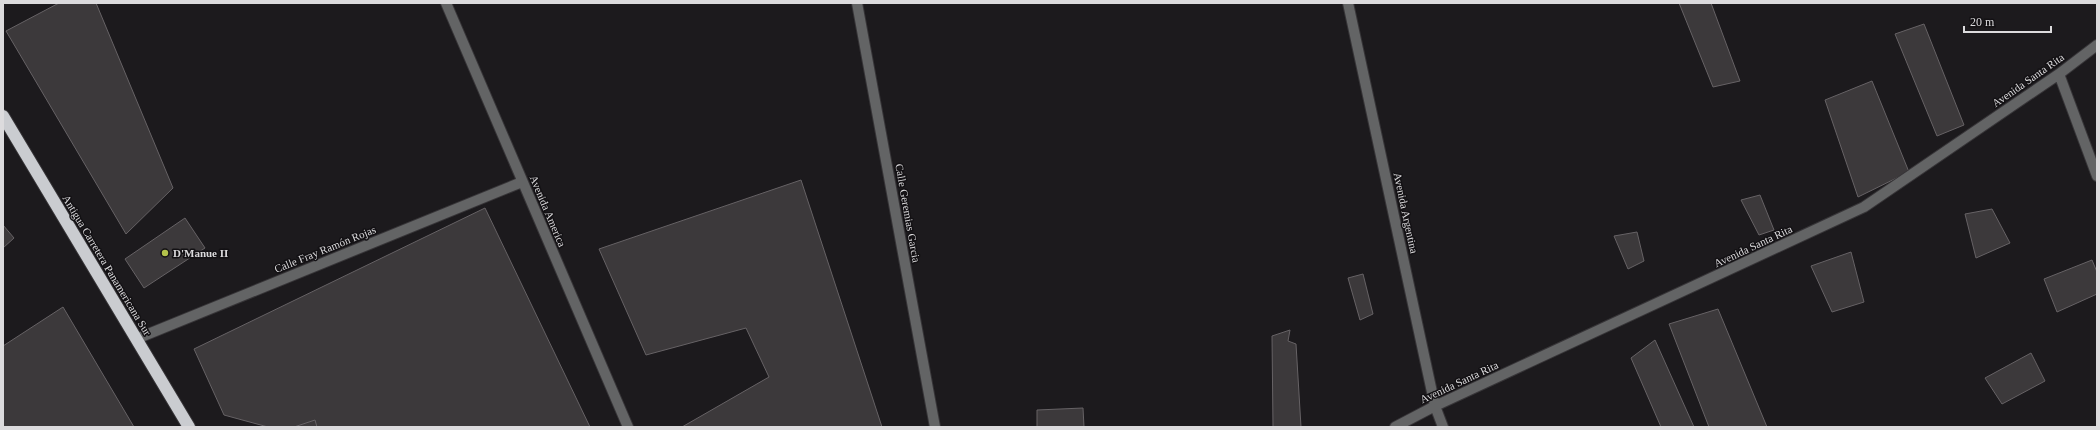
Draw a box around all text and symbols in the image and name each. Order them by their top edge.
scale bar [1964,8,2051,34]
text: 20 m [1970,15,1995,29]
street label: Avenida Santa Rita [1990,51,2066,109]
street label: Calle Geremias Garcia [893,163,923,263]
street label: Avenida Argentina [1392,171,1420,255]
street label: Avenida America [528,173,569,249]
street label: Antigua Carretera Panamericana Sur [60,193,154,338]
street label: Calle Fray Ramón Rojas [272,223,378,275]
street label: Avenida Santa Rita [1712,223,1794,269]
place label: D'Manue II [173,247,228,259]
marker: D'Manue II [160,248,170,258]
street label: Avenida Santa Rita [1418,359,1500,405]

